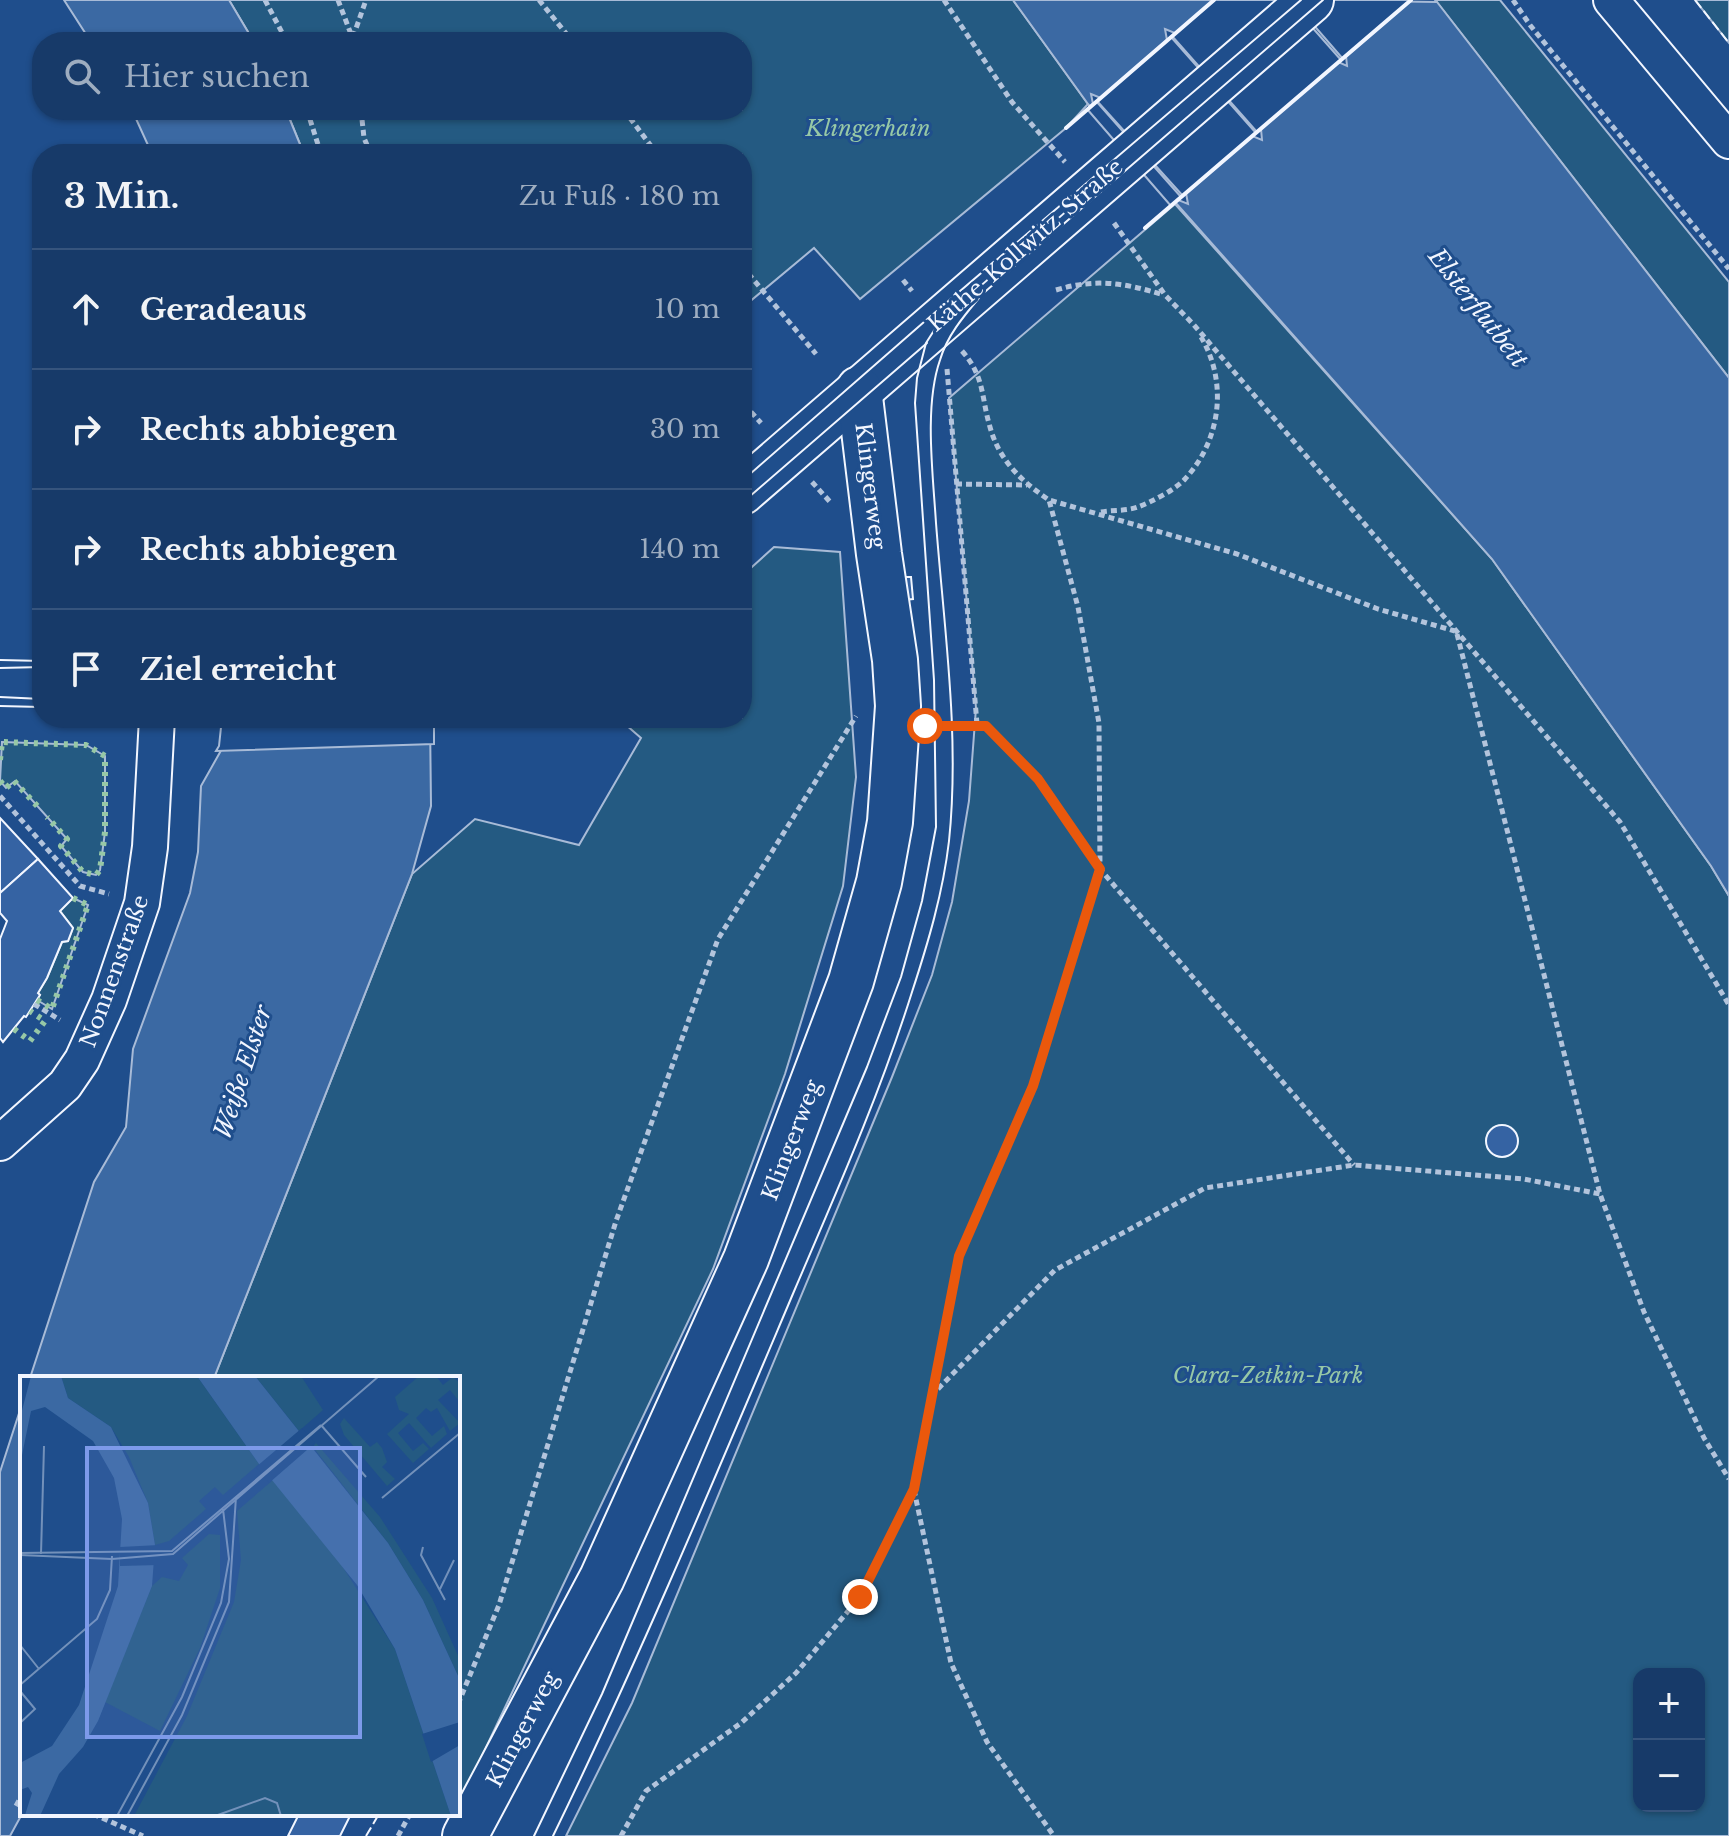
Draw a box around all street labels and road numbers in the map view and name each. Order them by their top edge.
street label: Käthe-Kollwitz-Straße [922,153,1129,338]
street label: Klingerweg [849,421,892,552]
street label: Nonnenstraße [74,891,155,1051]
street label: Klingerweg [756,1075,827,1204]
street label: Klingerweg [481,1666,565,1792]

